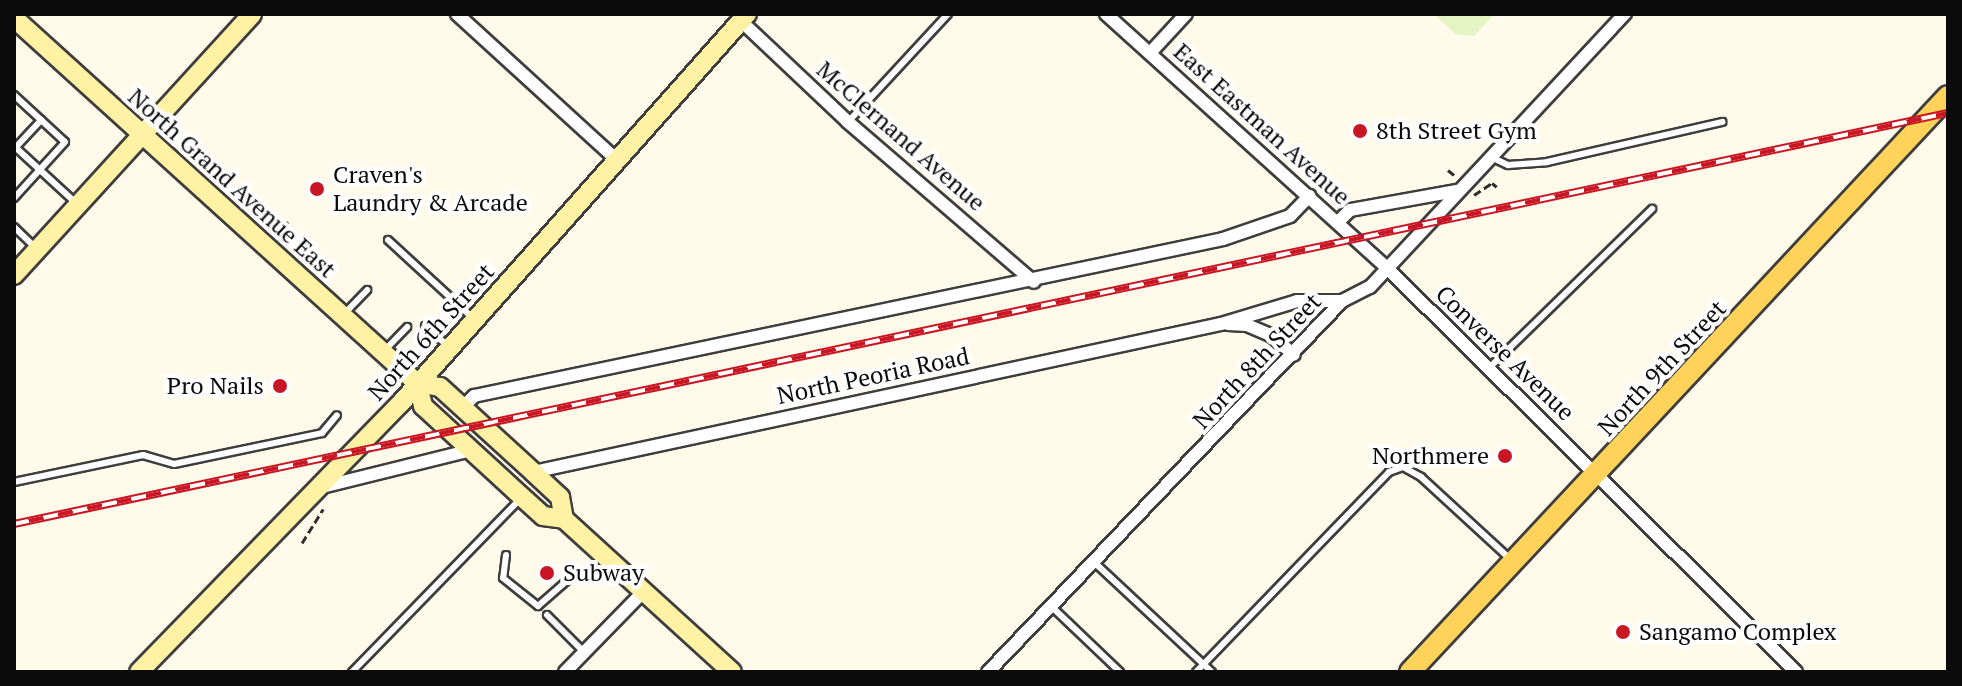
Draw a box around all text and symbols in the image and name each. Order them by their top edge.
street label: East Eastman Avenue [1168,37,1356,211]
street label: McClernand Avenue [811,55,991,217]
street label: North Grand Avenue East [122,82,342,284]
place label: 8th Street Gym [1376,117,1537,145]
marker: 8th Street Gym [1351,122,1369,140]
place label: Craven's Laundry & Arcade [333,161,528,217]
marker: Craven's Laundry & Arcade [308,180,326,198]
street label: North 6th Street [362,258,500,406]
street label: Converse Avenue [1429,279,1581,427]
street label: North 8th Street [1187,287,1327,435]
street label: North 9th Street [1592,294,1732,442]
street label: North Peoria Road [774,342,972,410]
place label: Pro Nails [167,372,264,400]
marker: Pro Nails [271,377,289,395]
place label: Northmere [1372,442,1489,470]
marker: Northmere [1496,447,1514,465]
place label: Subway [563,559,644,587]
marker: Subway [538,564,556,582]
place label: Sangamo Complex [1639,618,1837,646]
marker: Sangamo Complex [1614,623,1632,641]

